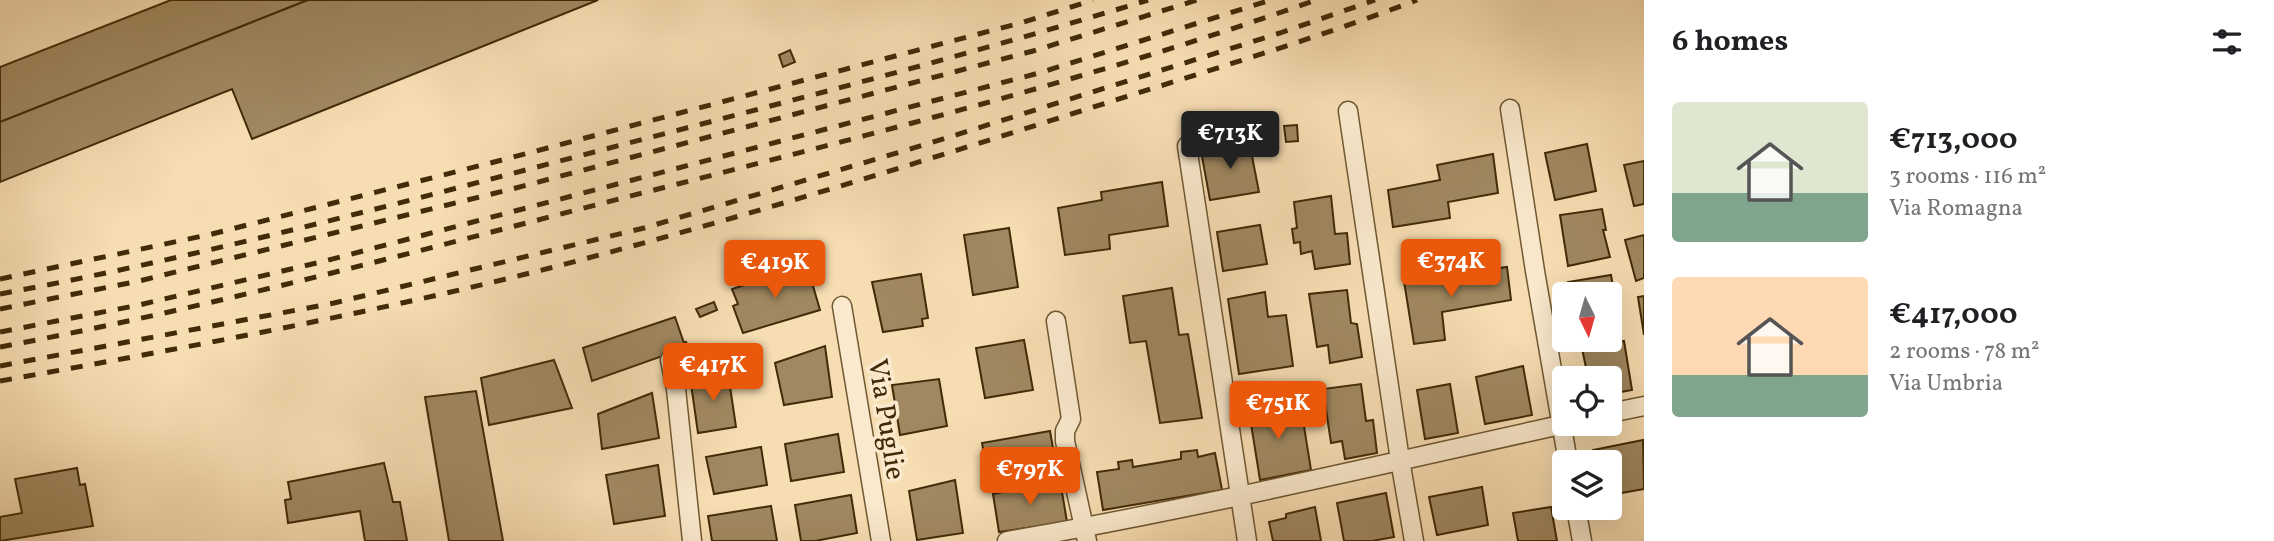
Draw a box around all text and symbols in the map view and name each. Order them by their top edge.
text: 6 homes [1672,21,1788,63]
icon: filters [2208,23,2246,61]
pin: €713K [1181,111,1279,171]
text: €713K [1197,118,1263,150]
text: €713,000 [1889,119,2018,161]
icon: home [1728,130,1812,214]
text: 3 rooms · 116 m² [1889,161,2046,193]
text: Via Romagna [1889,193,2023,225]
pin: €419K [726,240,824,300]
pin: €374K [1402,240,1500,299]
text: €374K [1417,246,1485,278]
text: €419K [740,247,810,279]
north arrow [1552,282,1622,352]
map controls [1552,282,1622,520]
text: €417,000 [1889,294,2017,336]
icon: home [1728,305,1812,389]
text: 2 rooms · 78 m² [1889,336,2040,368]
pin: €417K [664,344,762,403]
text: €417K [679,350,747,382]
street label: Via Puglie [857,356,914,483]
button: locate [1552,366,1622,436]
text: Via Umbria [1889,368,2003,400]
pin: €751K [1229,382,1327,441]
text: €751K [1246,388,1310,420]
pin: €797K [981,448,1079,507]
button: layers [1552,450,1622,520]
text: €797K [996,454,1064,486]

